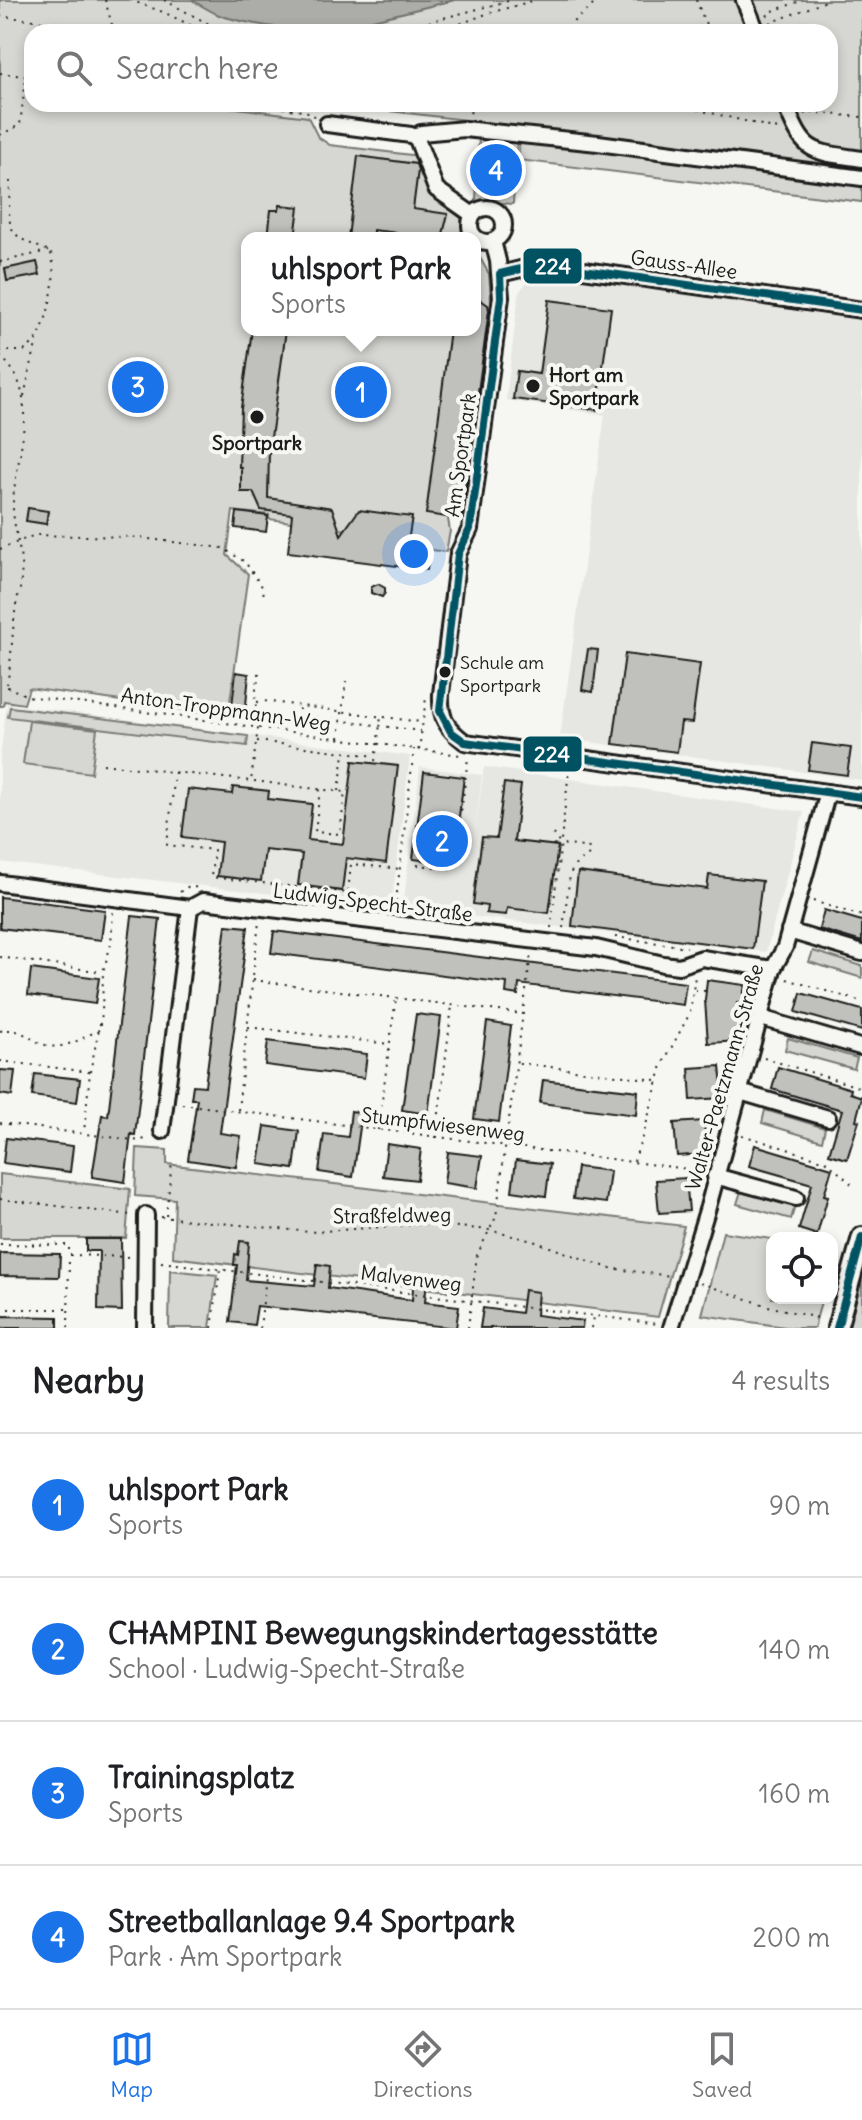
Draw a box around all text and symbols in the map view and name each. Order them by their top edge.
search box [24,24,838,112]
icon: search [52,46,96,90]
text: Search here [116,49,279,87]
pin: 4 [470,140,522,200]
popup [241,232,481,336]
street label: Gauss-Allee [629,244,739,284]
line badge: 224 [522,247,583,285]
text: uhlsport Park [271,249,451,287]
text: 224 [535,252,572,280]
text: Sports [271,287,346,320]
pin: 3 [112,357,164,417]
pin: 1 [335,362,387,422]
place label: Hort am Sportpark [549,362,639,410]
marker: Hort am Sportpark [524,377,542,395]
street label: Am Sportpark [439,391,481,519]
marker: Sportpark [248,408,266,426]
place label: Sportpark [212,430,302,455]
your location [394,534,434,574]
place label: Schule am Sportpark [460,651,544,697]
marker: Schule am Sportpark [437,664,453,680]
street label: Anton-Troppmann-Weg [119,682,333,736]
line badge: 224 [522,735,583,773]
text: 224 [534,740,571,768]
pin: 2 [416,811,468,871]
street label: Ludwig-Specht-Straße [272,877,474,927]
street label: Walter-Paetzmann-Straße [680,961,768,1193]
street label: Stumpfwiesenweg [360,1102,526,1146]
street label: Straßfeldweg [333,1201,451,1229]
map controls [766,1232,838,1304]
button: locate [766,1232,838,1304]
street label: Malvenweg [359,1259,463,1297]
text: Nearby [32,1359,145,1402]
text: 4 results [732,1364,830,1397]
text: uhlsport Park [108,1470,289,1508]
text: 1 [53,1489,63,1522]
text: 90 m [769,1489,830,1522]
text: Sports [108,1508,183,1541]
text: CHAMPINI Bewegungskindertagesstätte [108,1614,658,1652]
text: 2 [51,1633,65,1666]
text: 140 m [759,1633,830,1666]
text: School · Ludwig-Specht-Straße [108,1652,465,1685]
text: Trainingsplatz [108,1758,295,1796]
text: 3 [51,1777,65,1810]
text: 160 m [759,1777,830,1810]
text: Sports [108,1796,183,1829]
text: Streetballanlage 9.4 Sportpark [108,1902,515,1940]
text: 4 [50,1921,66,1954]
text: 200 m [753,1921,830,1954]
text: Park · Am Sportpark [108,1940,342,1973]
tab: Map [110,2027,154,2103]
tab: Directions [373,2027,473,2103]
tab: Saved [692,2027,752,2103]

